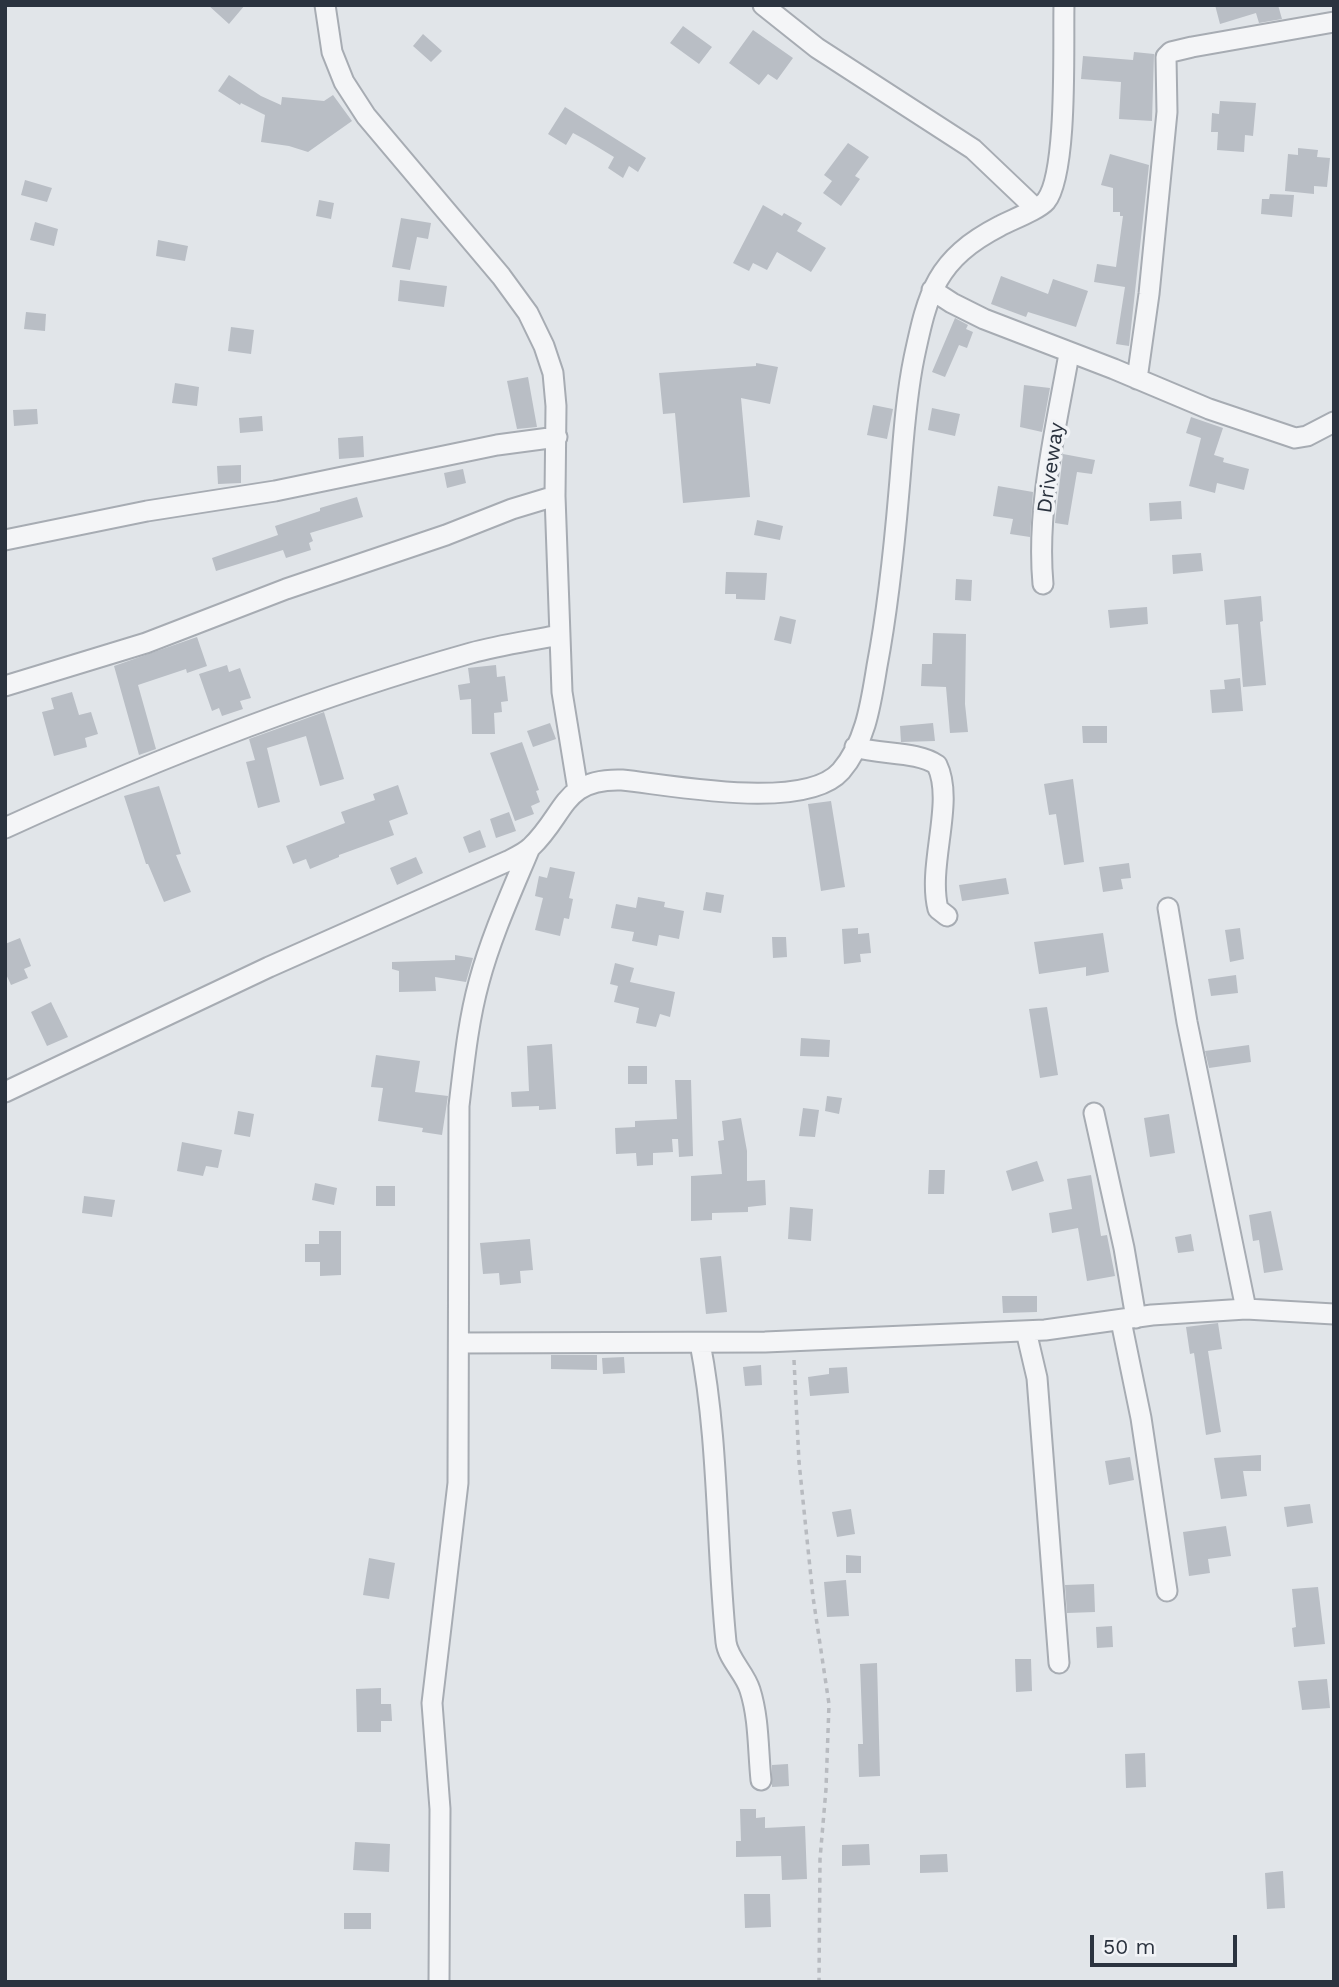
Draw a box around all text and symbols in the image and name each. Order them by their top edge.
street label: Driveway [1032,421,1070,515]
scale bar [1094,1920,1241,1964]
text: 50 m [1103,1934,1155,1959]

